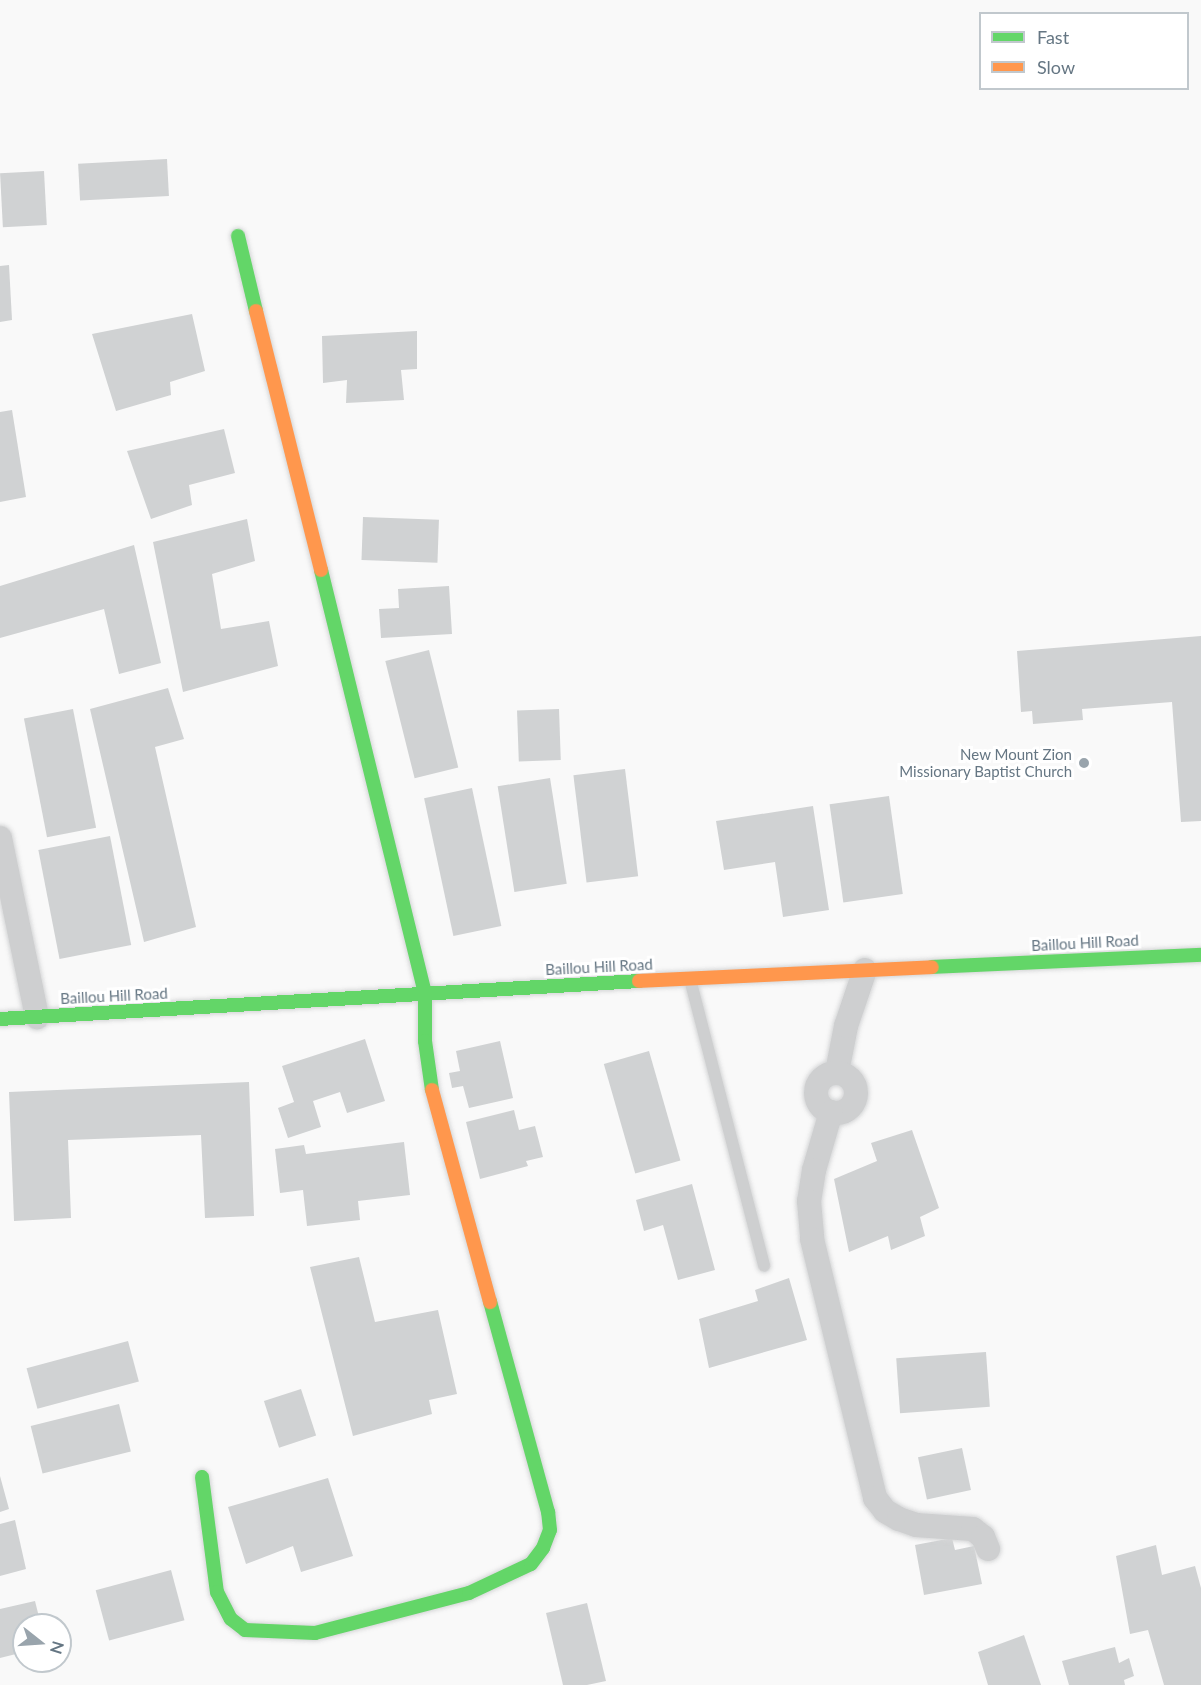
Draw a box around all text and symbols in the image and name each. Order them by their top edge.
legend [979,12,1189,90]
text: Fast [1037,26,1069,48]
text: Slow [1037,56,1075,78]
place label: New Mount Zion Missionary Baptist Church [899,745,1072,780]
marker: New Mount Zion Missionary Baptist Church [1077,756,1091,770]
street label: Baillou Hill Road [1031,931,1139,955]
street label: Baillou Hill Road [545,955,653,979]
street label: Baillou Hill Road [60,984,168,1008]
north arrow [12,1613,72,1673]
text: N [47,1639,69,1656]

